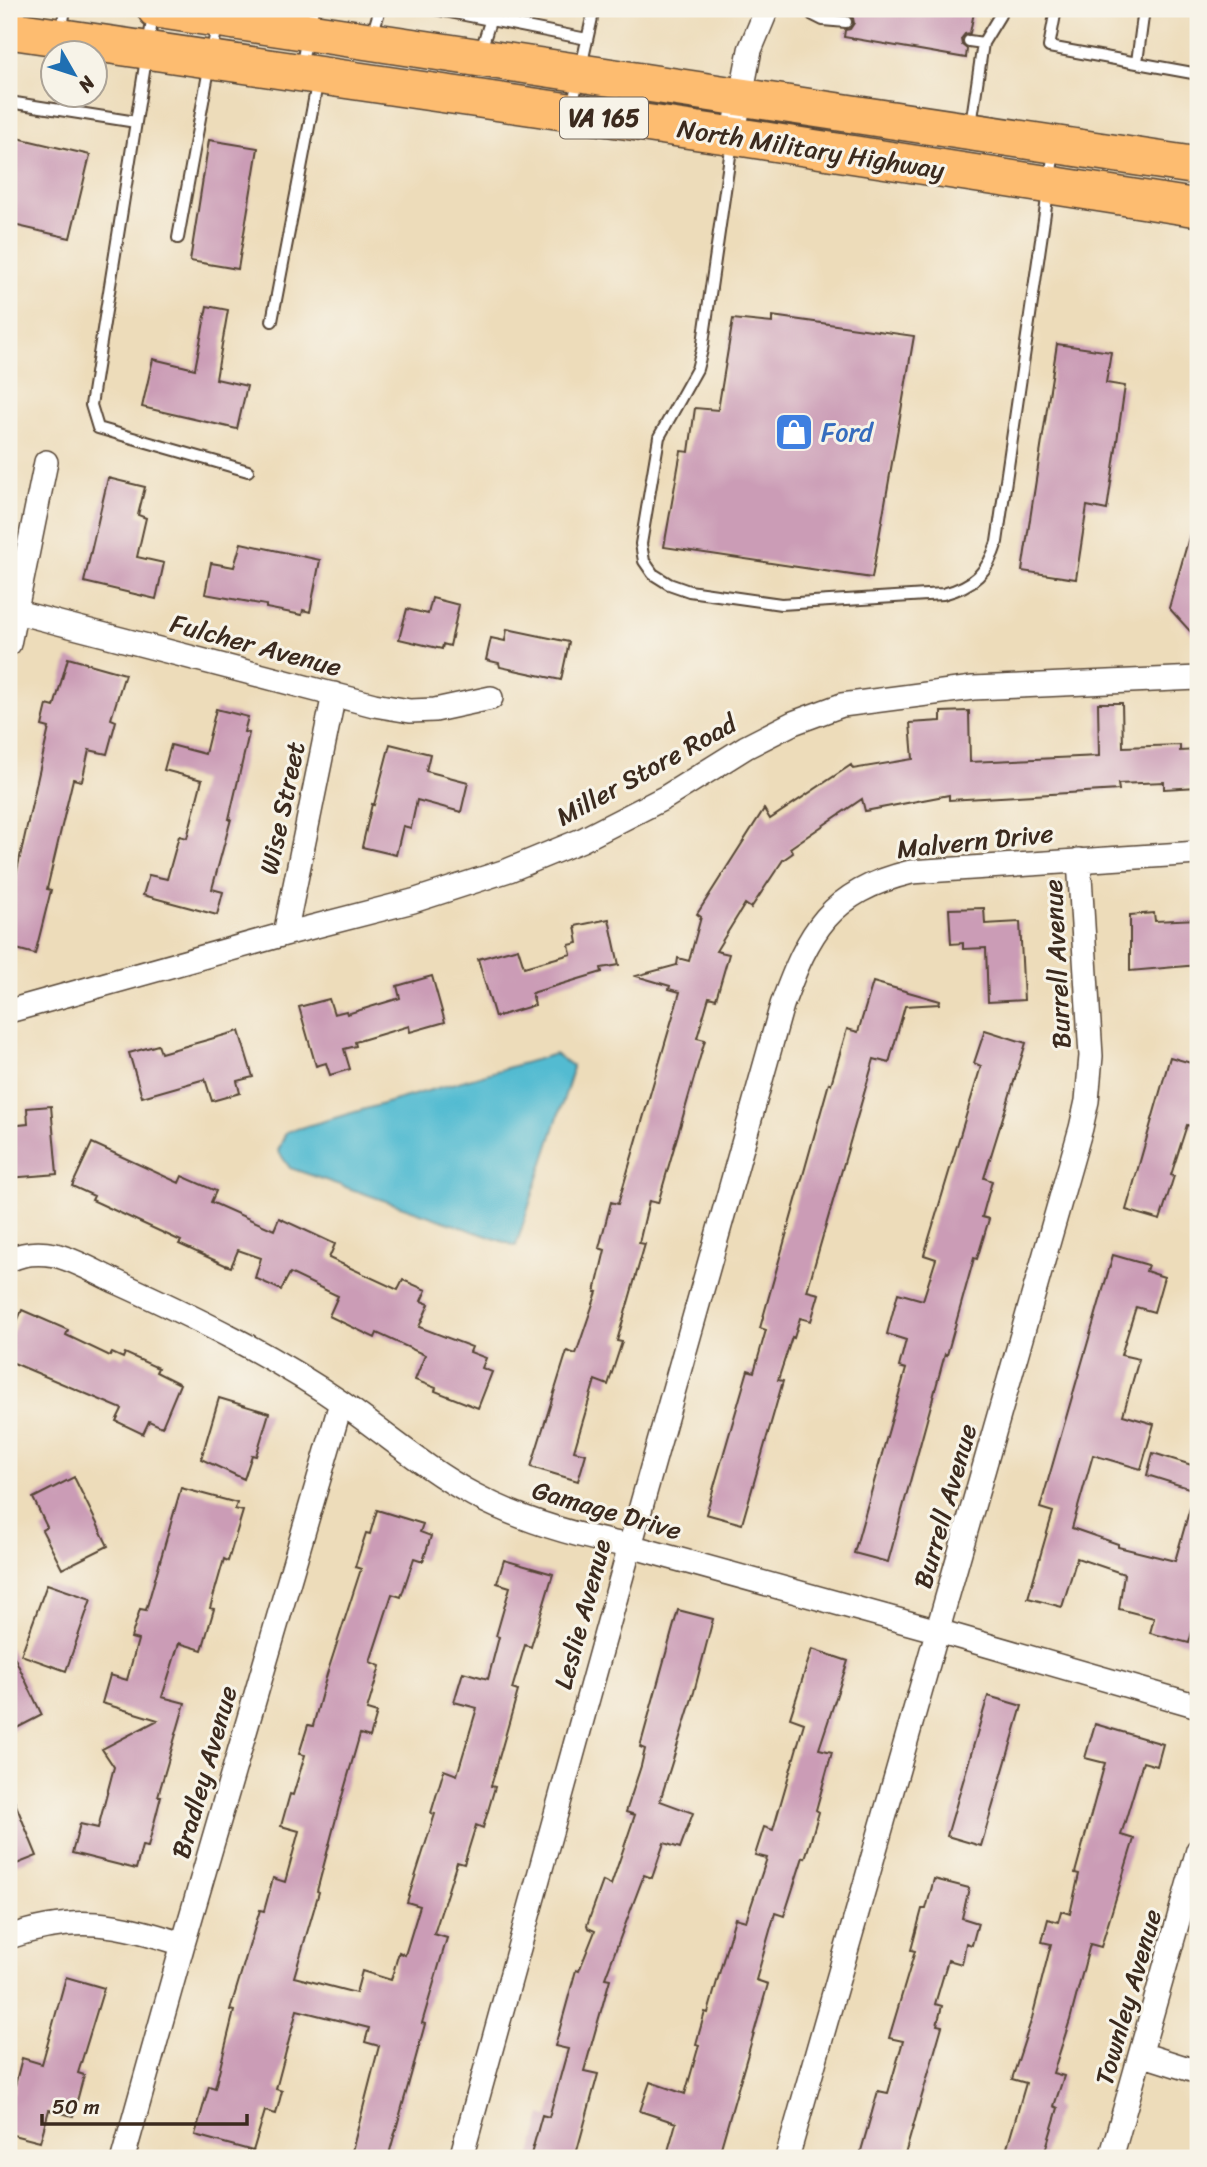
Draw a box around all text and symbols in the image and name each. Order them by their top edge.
north arrow [38,38,108,108]
text: N [69,68,104,101]
road number: VA 165 [560,98,648,138]
street label: North Military Highway [674,105,948,193]
place label: Ford [821,409,875,455]
shop icon: Ford [773,411,815,453]
street label: Fulcher Avenue [165,600,347,690]
street label: Miller Store Road [547,700,747,839]
street label: Wise Street [245,737,319,879]
street label: Malvern Drive [894,810,1056,872]
street label: Burrell Avenue [1030,878,1084,1050]
street label: Burrell Avenue [900,1418,990,1594]
street label: Gamage Drive [527,1467,687,1553]
street label: Leslie Avenue [540,1533,624,1694]
street label: Bradley Avenue [157,1680,251,1864]
street label: Townley Avenue [1081,1903,1175,2091]
scale bar [42,2083,247,2127]
text: 50 m [52,2088,100,2126]

